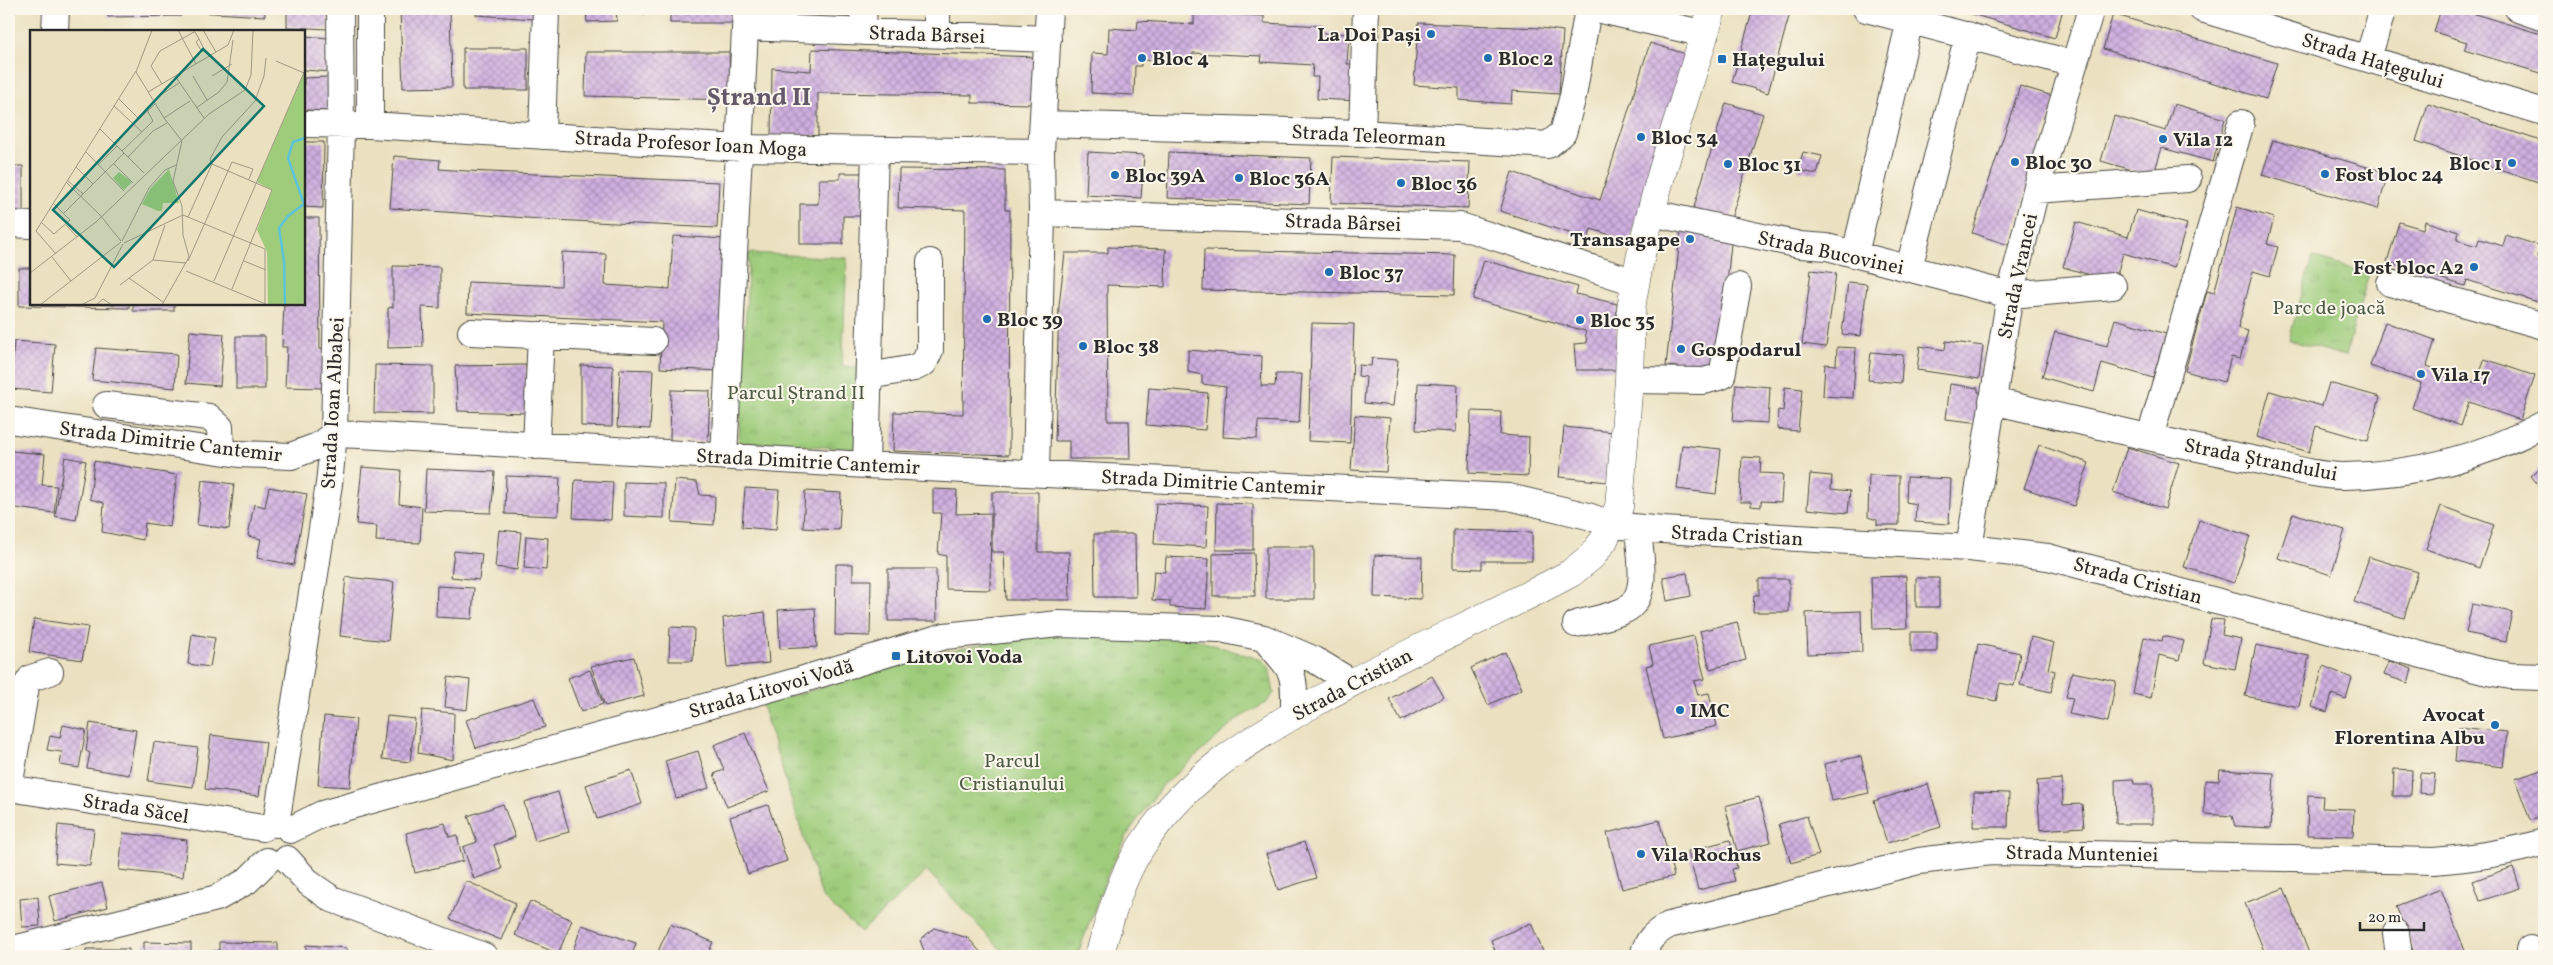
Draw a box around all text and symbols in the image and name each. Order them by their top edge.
street label: Strada Bârsei [868,20,986,52]
place label: La Doi Pași [1317,22,1421,50]
street label: Strada Hațegului [2298,27,2447,97]
marker: La Doi Pași [1425,28,1437,40]
inset map [30,30,305,305]
place label: Bloc 4 [1152,46,1209,74]
place label: Bloc 2 [1498,46,1553,74]
place label: Hațegului [1732,47,1825,75]
marker: Bloc 4 [1136,52,1148,64]
marker: Bloc 2 [1482,52,1494,64]
marker: Hațegului [1716,53,1728,65]
district label: Ștrand II [707,81,811,116]
street label: Strada Teleorman [1291,119,1447,155]
street label: Strada Profesor Ioan Moga [574,125,808,165]
place label: Bloc 34 [1651,125,1718,153]
place label: Vila 12 [2173,127,2233,155]
marker: Bloc 34 [1635,131,1647,143]
marker: Vila 12 [2157,133,2169,145]
place label: Bloc 30 [2025,150,2092,178]
place label: Bloc 1 [2449,151,2502,179]
place label: Bloc 31 [1738,152,1801,180]
marker: Bloc 30 [2009,156,2021,168]
marker: Bloc 1 [2506,157,2518,169]
marker: Bloc 31 [1722,158,1734,170]
place label: Fost bloc 24 [2335,162,2444,190]
place label: Bloc 39A [1125,163,1205,191]
place label: Bloc 36A [1249,166,1329,194]
marker: Fost bloc 24 [2319,168,2331,180]
marker: Bloc 39A [1109,169,1121,181]
place label: Bloc 36 [1411,171,1477,199]
marker: Bloc 36A [1233,172,1245,184]
marker: Bloc 36 [1395,177,1407,189]
street label: Strada Bârsei [1284,208,1402,240]
street label: Strada Vrancei [1992,211,2046,342]
street label: Strada Bucovinei [1755,225,1906,283]
place label: Transagape [1570,227,1680,255]
marker: Transagape [1684,233,1696,245]
place label: Fost bloc A2 [2353,255,2464,283]
place label: Bloc 37 [1339,260,1404,288]
marker: Fost bloc A2 [2468,261,2480,273]
marker: Bloc 37 [1323,266,1335,278]
park label: Parc de joacă [2273,295,2385,323]
place label: Bloc 39 [997,307,1063,335]
place label: Bloc 35 [1590,308,1655,336]
marker: Bloc 39 [981,313,993,325]
marker: Bloc 35 [1574,314,1586,326]
street label: Strada Ioan Albabei [315,316,352,490]
place label: Bloc 38 [1093,334,1159,362]
place label: Gospodarul [1691,337,1802,365]
marker: Bloc 38 [1077,340,1089,352]
marker: Gospodarul [1675,343,1687,355]
place label: Vila 17 [2431,362,2490,390]
marker: Vila 17 [2415,368,2427,380]
park label: Parcul Ștrand II [727,380,865,408]
street label: Strada Dimitrie Cantemir [58,415,284,471]
street label: Strada Ștrandului [2181,432,2340,490]
street label: Strada Dimitrie Cantemir [695,443,921,483]
street label: Strada Dimitrie Cantemir [1100,464,1326,504]
street label: Strada Cristian [1670,520,1804,554]
street label: Strada Cristian [2070,551,2205,613]
street label: Strada Cristian [1288,642,1418,729]
place label: Litovoi Voda [906,644,1023,672]
marker: Litovoi Voda [890,650,902,662]
street label: Strada Litovoi Vodă [686,653,857,727]
place label: IMC [1690,698,1730,726]
place label: Avocat Florentina Albu [2334,702,2485,753]
marker: IMC [1674,704,1686,716]
marker: Avocat Florentina Albu [2489,719,2501,731]
park label: Parcul Cristianului [959,748,1065,799]
street label: Strada Săcel [81,788,191,832]
street label: Strada Munteniei [2005,840,2159,870]
place label: Vila Rochus [1651,842,1761,870]
marker: Vila Rochus [1635,848,1647,860]
scale bar [2360,900,2424,932]
text: 20 m [2368,908,2401,929]

